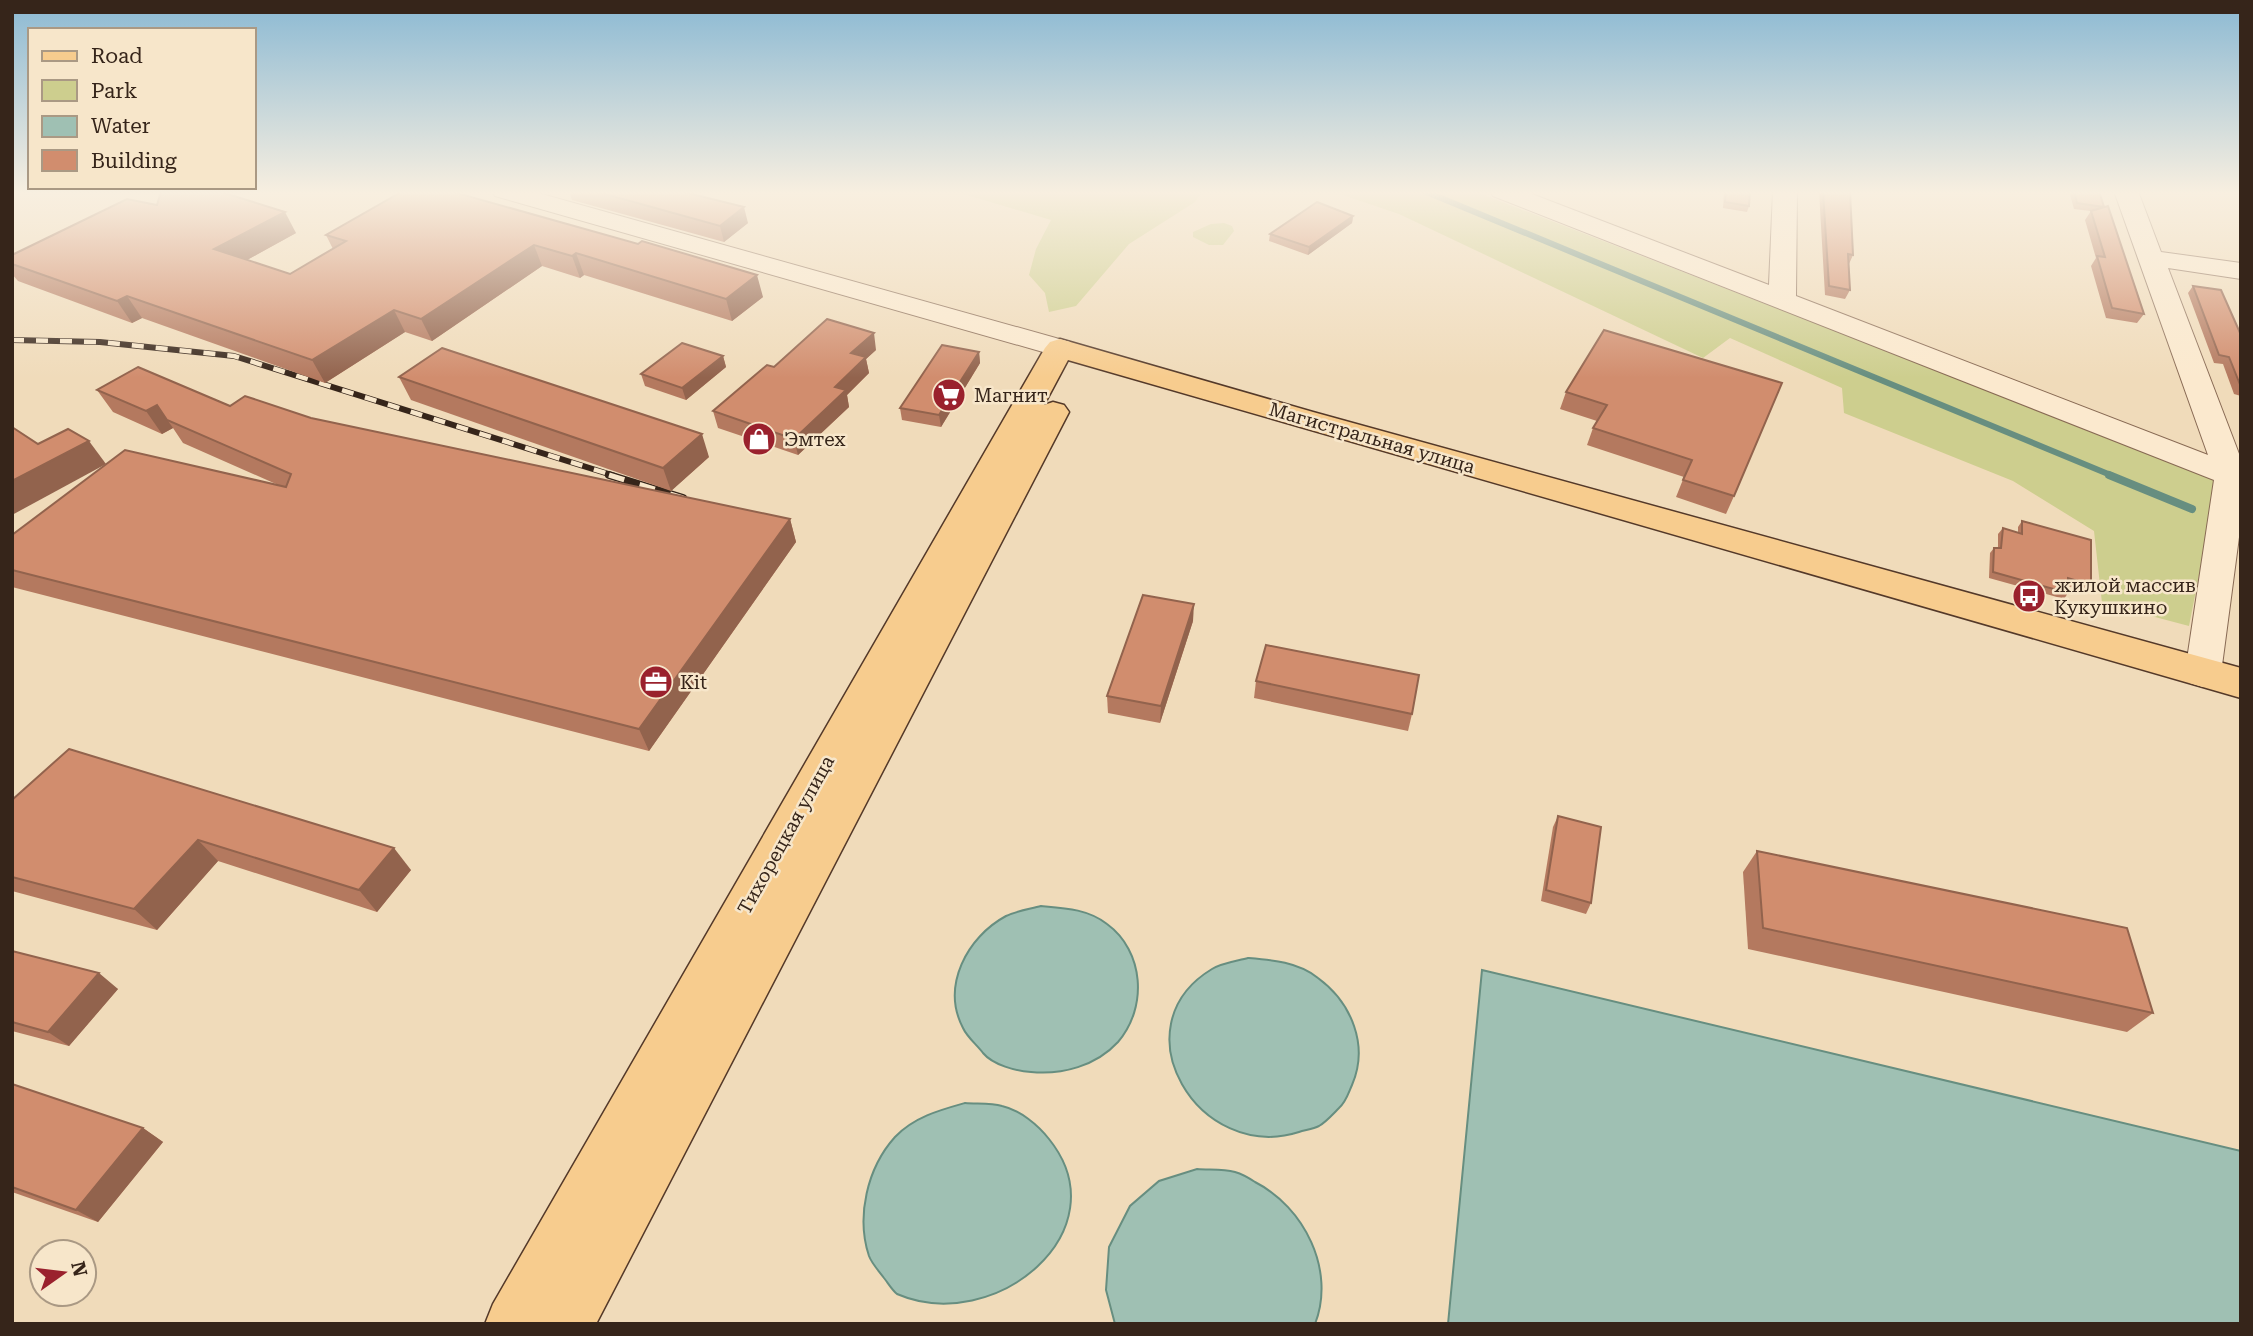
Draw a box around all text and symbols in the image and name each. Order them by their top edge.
legend [28,28,256,189]
text: Road [91,44,143,68]
text: Park [91,79,137,103]
text: Water [91,114,151,138]
text: Building [91,149,177,173]
supermarket icon: Магнит [930,376,968,414]
place label: Магнит [974,384,1048,407]
street label: Магистральная улица [1266,398,1478,479]
shop icon: Эмтех [740,420,778,458]
place label: Эмтех [784,428,845,451]
place label: жилой массив Кукушкино [2054,574,2196,619]
bus stop icon: жилой массив Кукушкино [2010,577,2048,615]
office icon: Kit [637,663,675,701]
place label: Kit [680,671,707,694]
street label: Тихорецкая улица [733,751,840,918]
north arrow [28,1238,98,1308]
text: N [66,1259,92,1279]

